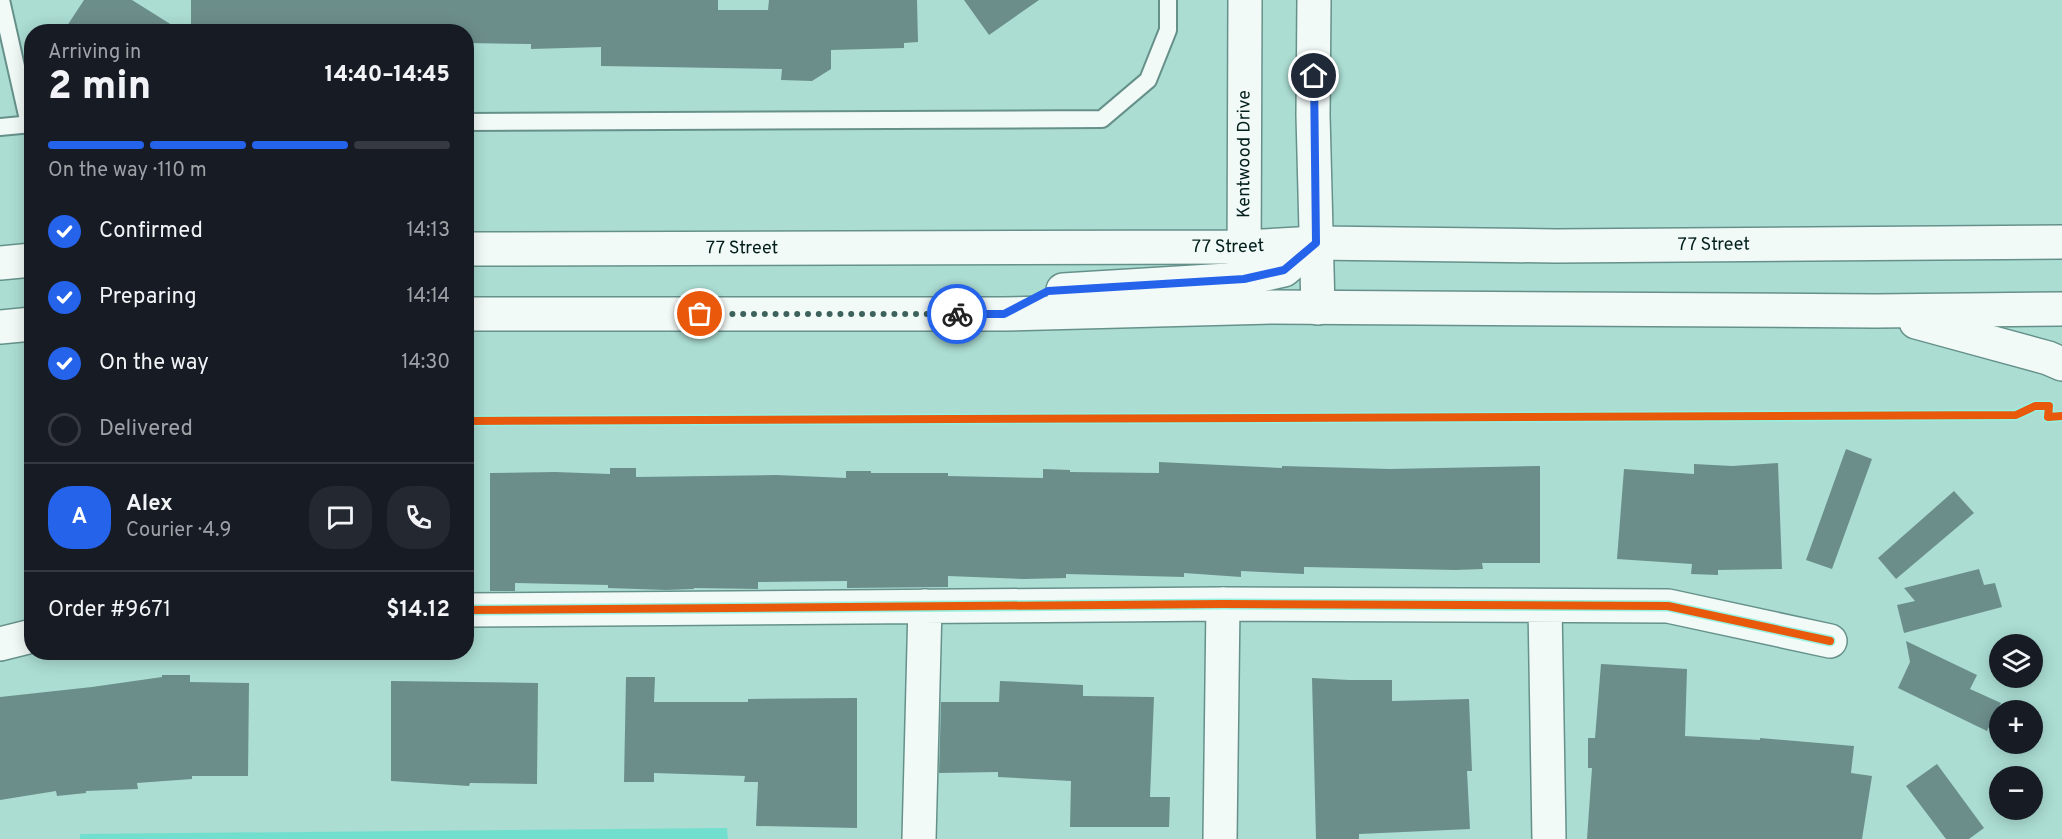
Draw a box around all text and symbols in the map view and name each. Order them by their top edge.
text: Arriving in [48,40,141,66]
pin [1288,50,1339,101]
icon: home [1297,59,1330,92]
text: 14:40–14:45 [325,62,450,89]
text: 2 min [48,64,151,113]
street label: Kentwood Drive [1233,90,1256,218]
text: On the way · 110 m [48,158,207,184]
icon: check [48,215,81,248]
text: Confirmed [99,218,203,245]
text: 14:13 [407,218,450,244]
street label: 77 Street [1677,233,1750,257]
street label: 77 Street [1192,234,1265,259]
street label: 77 Street [706,237,778,260]
icon: check [48,281,81,314]
text: Preparing [99,284,197,311]
text: 14:14 [407,284,450,310]
courier [927,284,987,344]
pin [674,288,725,339]
icon: bag [683,297,716,330]
icon: bike [941,298,974,331]
icon: check [48,347,81,380]
text: On the way [99,350,209,377]
text: 14:30 [401,350,450,376]
text: Delivered [99,416,193,443]
button: chat [309,486,372,549]
button: phone [387,486,450,549]
text: Alex [126,491,173,518]
text: A [72,504,87,531]
text: Courier · 4.9 [126,518,231,544]
text: Order #9671 [48,597,171,624]
text: $14.12 [386,597,450,624]
map controls [1989,634,2043,820]
button: layers [1989,634,2043,688]
button: + [1989,700,2043,754]
button: − [1989,766,2043,820]

